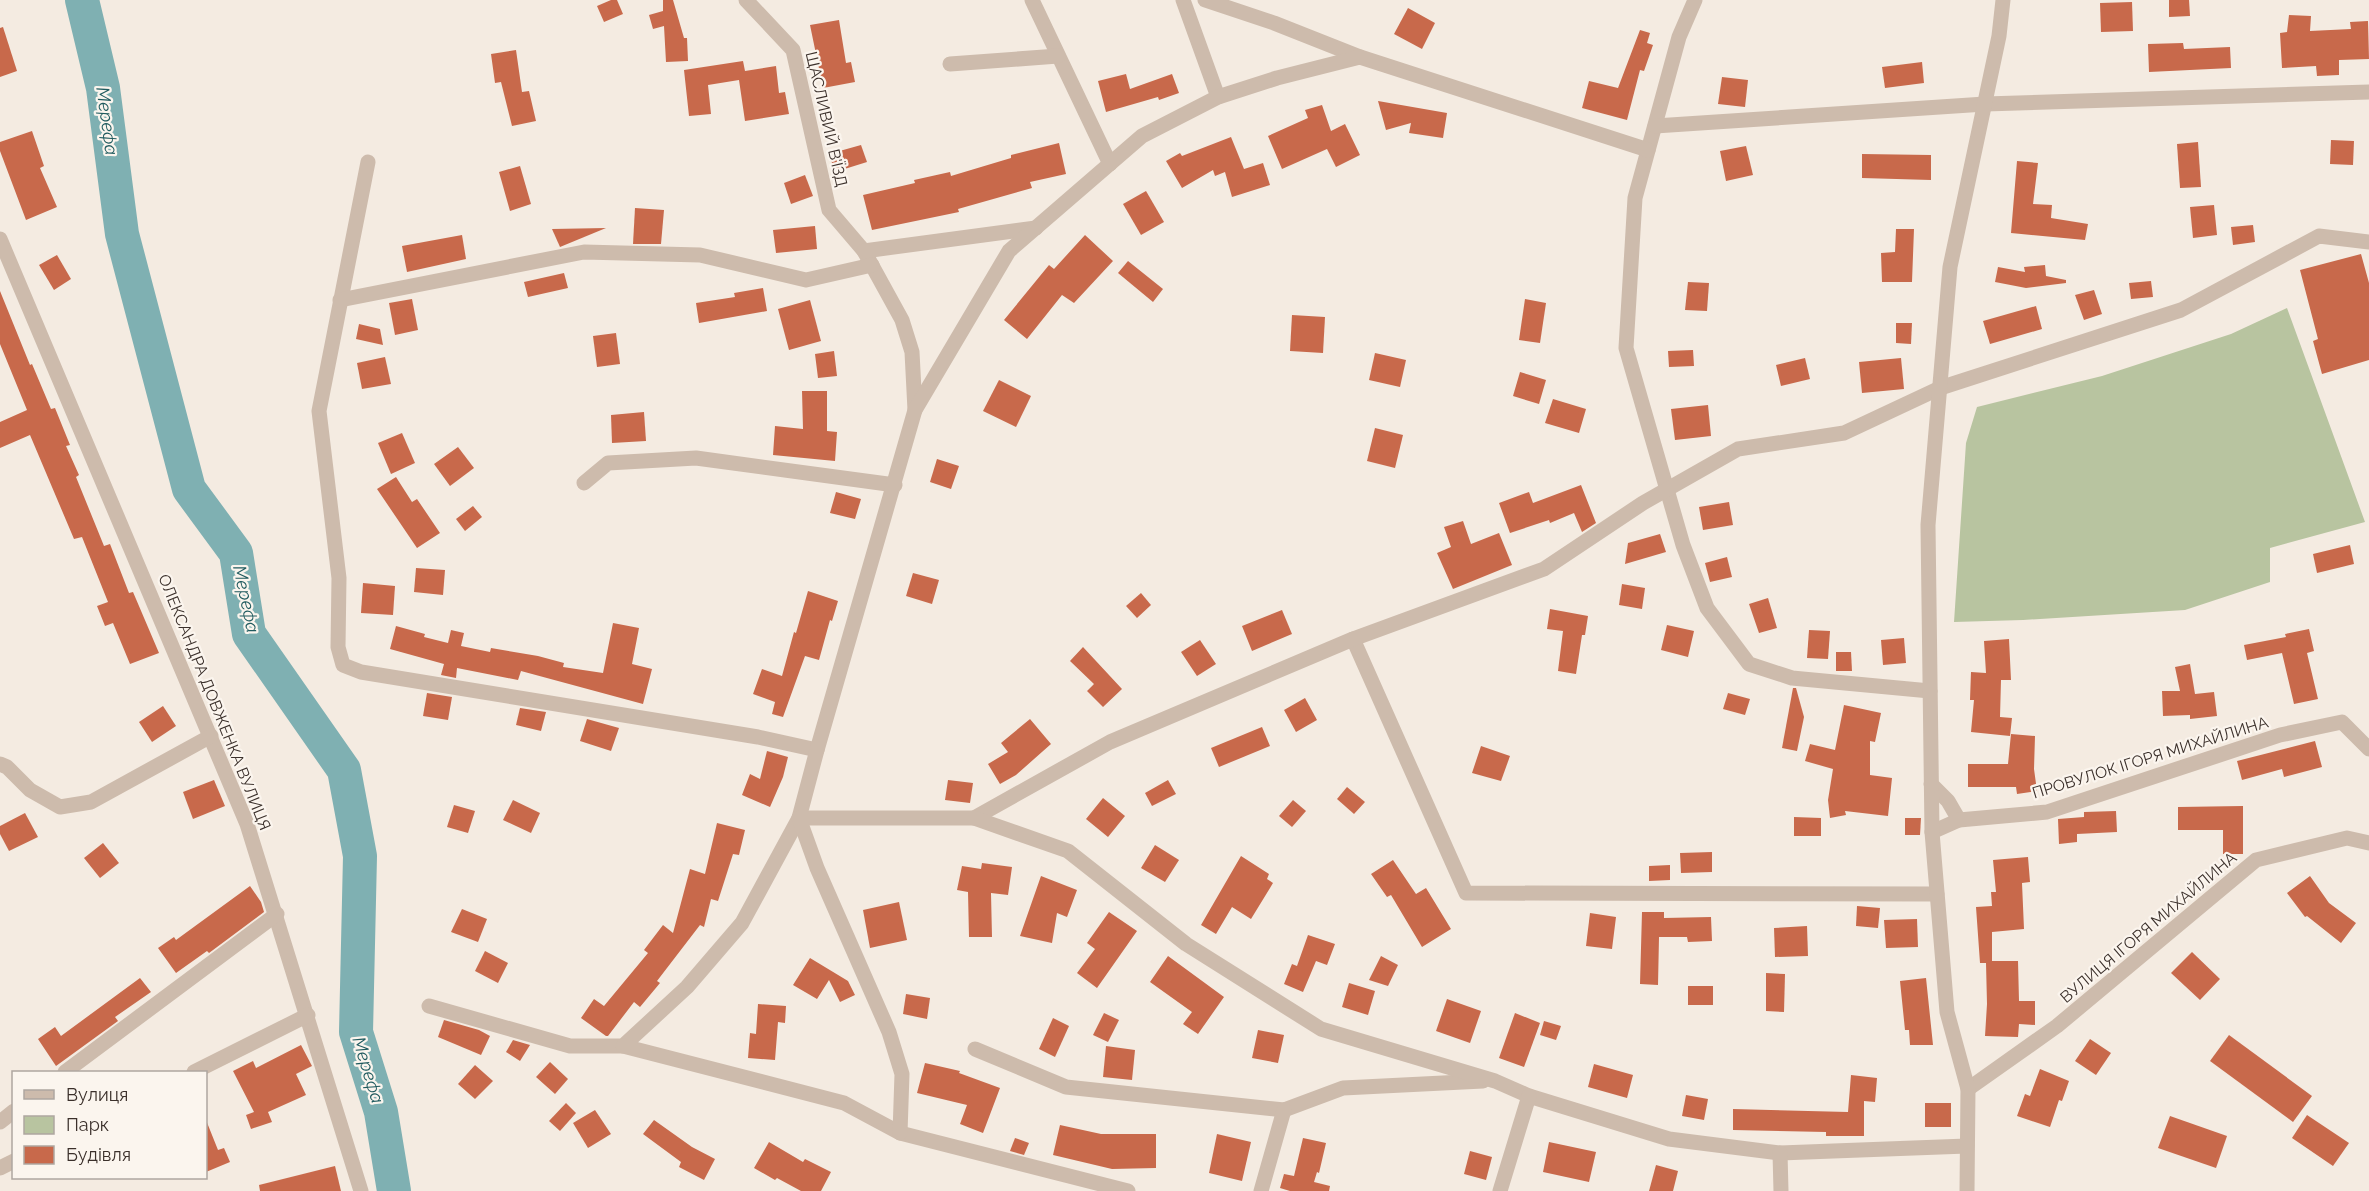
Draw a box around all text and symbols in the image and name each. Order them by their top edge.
street label: ЩАСЛИВИЙ В'ЇЗД [802,49,852,189]
water label: Мерефа [92,85,123,157]
water label: Мерефа [229,563,264,635]
street label: ОЛЕКСАНДРА ДОВЖЕНКА ВУЛИЦЯ [154,571,275,833]
street label: ПРОВУЛОК ІГОРЯ МИХАЙЛИНА [2030,712,2271,802]
street label: ВУЛИЦЯ ІГОРЯ МИХАЙЛИНА [2056,848,2241,1007]
water label: Мерефа [348,1034,389,1106]
legend [12,1071,207,1179]
text: Вулиця [66,1084,128,1105]
text: Парк [66,1114,109,1135]
text: Будівля [66,1144,131,1165]

